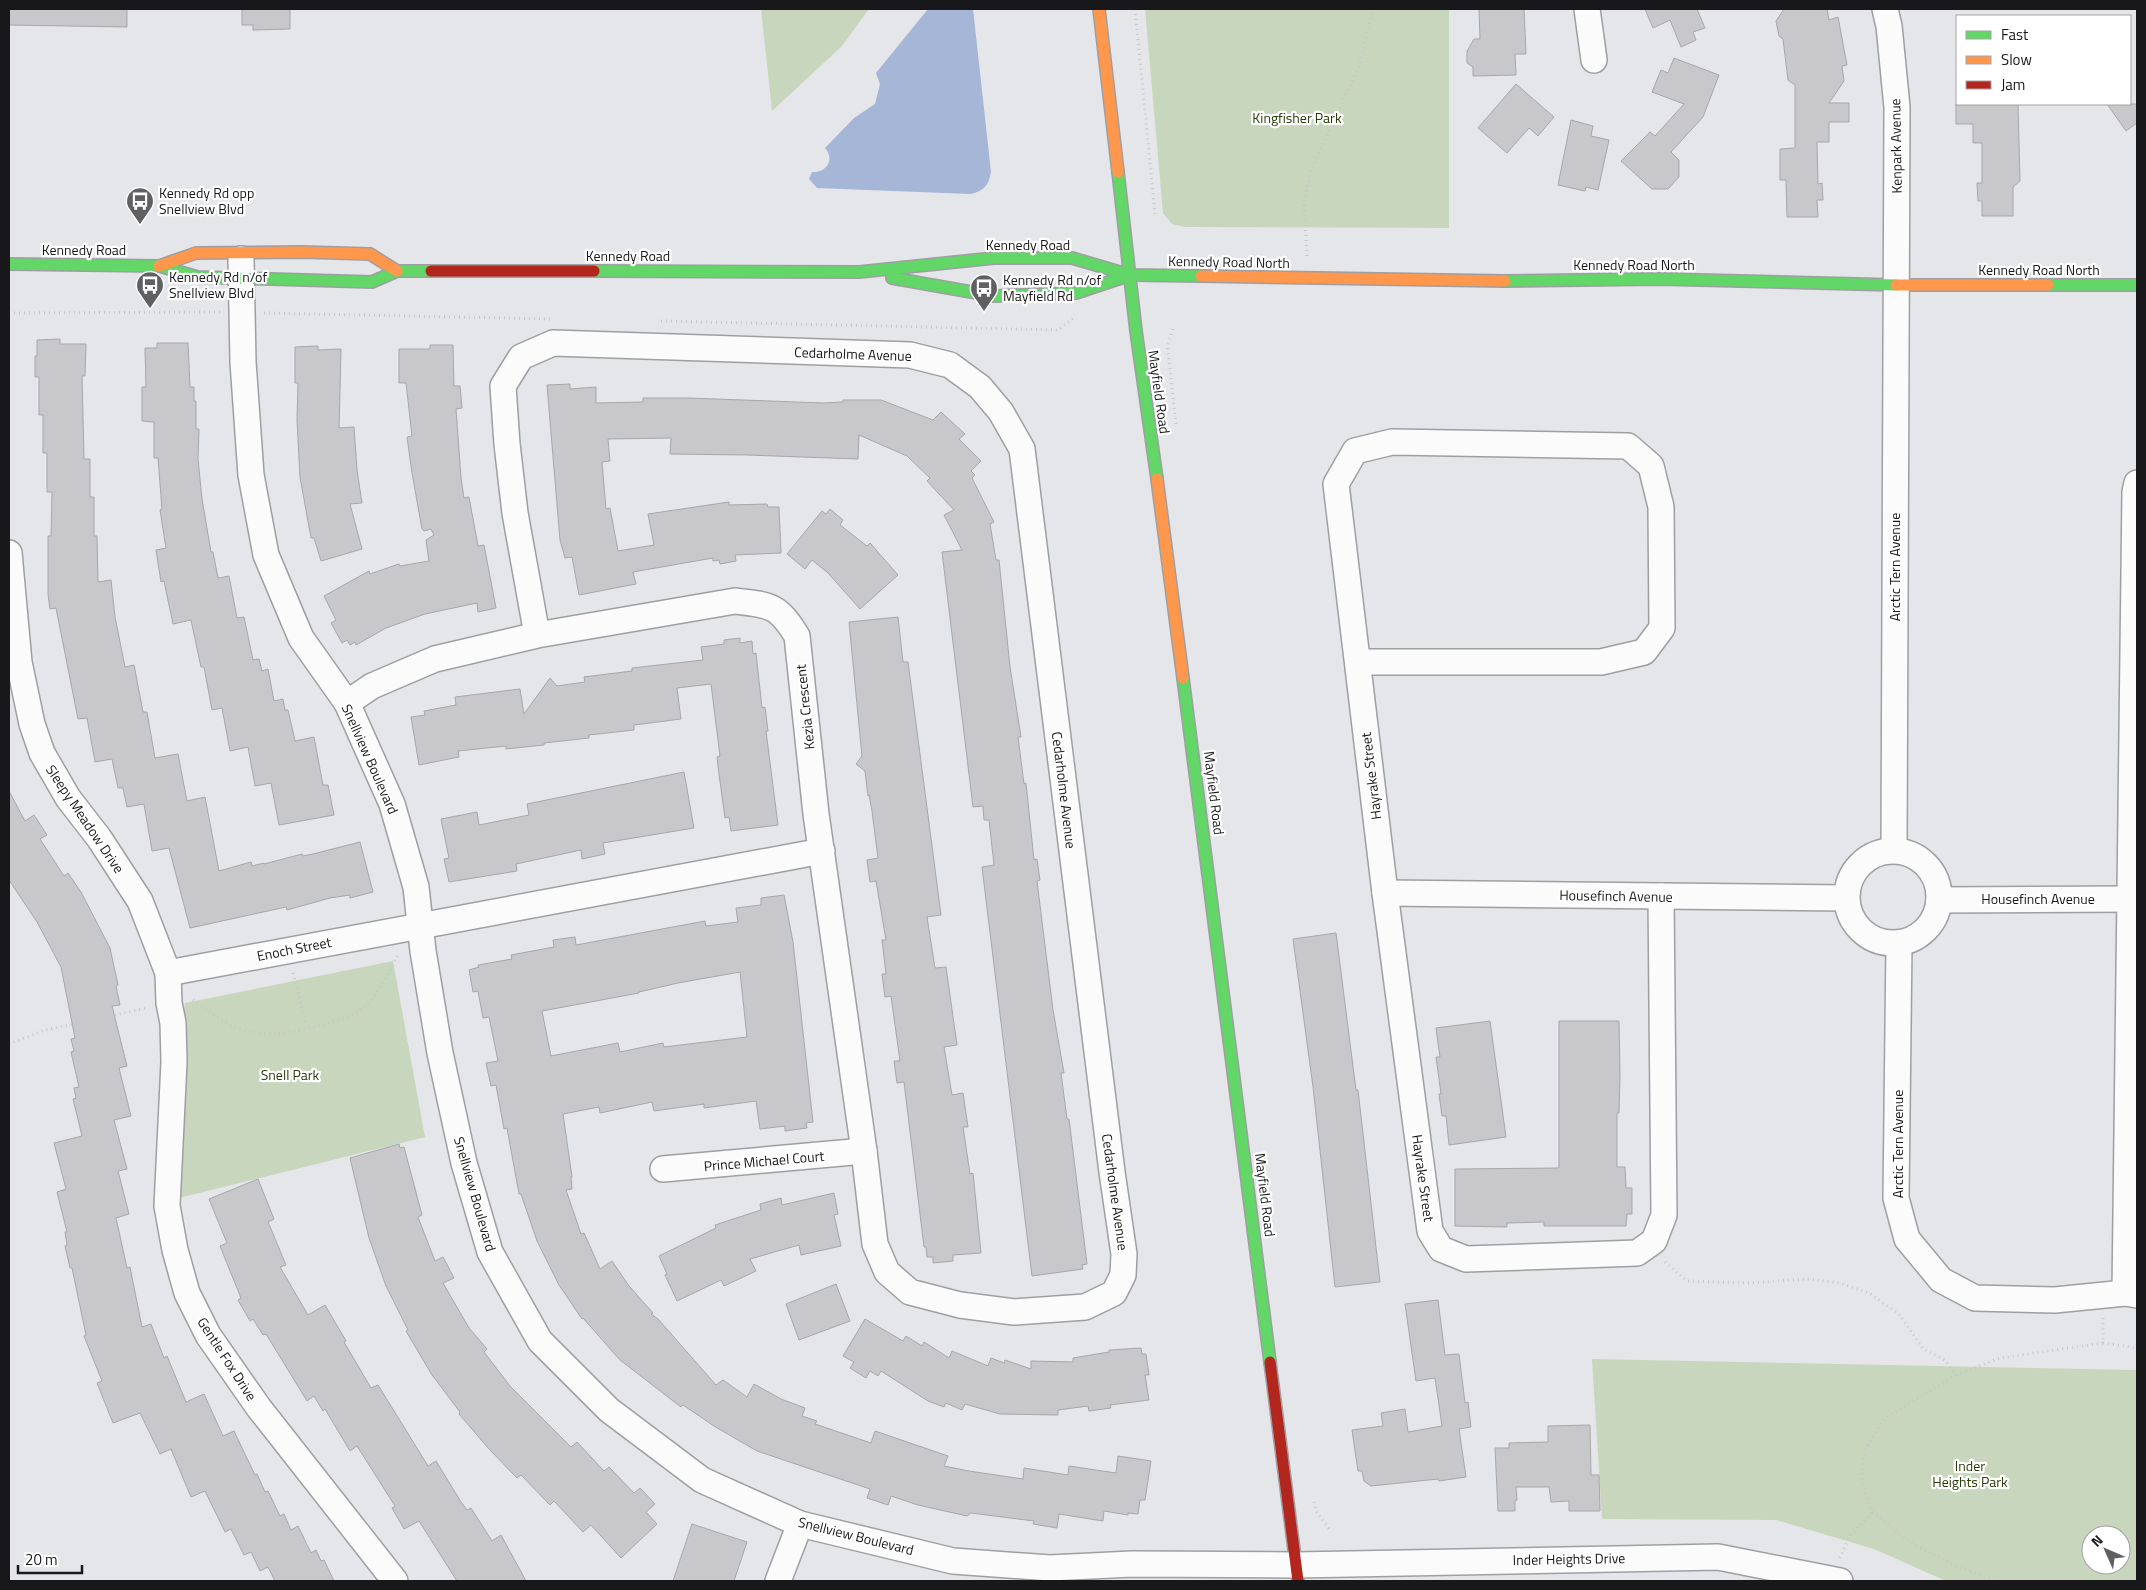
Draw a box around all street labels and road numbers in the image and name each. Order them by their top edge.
street label: Kenpark Avenue [1884,98,1907,194]
street label: Kennedy Road [986,234,1070,255]
street label: Kennedy Road [42,239,126,260]
street label: Kennedy Road [586,245,670,266]
street label: Kennedy Road North [1168,250,1290,273]
street label: Kennedy Road North [1573,254,1695,275]
street label: Kennedy Road North [1978,259,2100,280]
street label: Cedarholme Avenue [794,341,912,366]
street label: Mayfield Road [1143,349,1176,435]
street label: Arctic Tern Avenue [1884,513,1905,621]
street label: Kezia Crescent [790,663,819,751]
street label: Snellview Boulevard [337,700,404,817]
street label: Cedarholme Avenue [1047,730,1082,850]
street label: Hayrake Street [1355,731,1386,821]
street label: Mayfield Road [1199,750,1230,836]
street label: Sleepy Meadow Drive [41,760,130,877]
street label: Housefinch Avenue [1559,884,1673,907]
street label: Housefinch Avenue [1981,888,2095,909]
street label: Enoch Street [255,931,333,966]
street label: Arctic Tern Avenue [1887,1090,1908,1198]
street label: Cedarholme Avenue [1097,1132,1134,1252]
street label: Hayrake Street [1407,1133,1440,1223]
street label: Snellview Boulevard [449,1134,502,1254]
street label: Prince Michael Court [703,1145,825,1176]
street label: Mayfield Road [1250,1152,1281,1238]
street label: Gentle Fox Drive [193,1313,262,1405]
street label: Snellview Boulevard [796,1511,916,1560]
street label: Inder Heights Drive [1512,1547,1626,1570]

